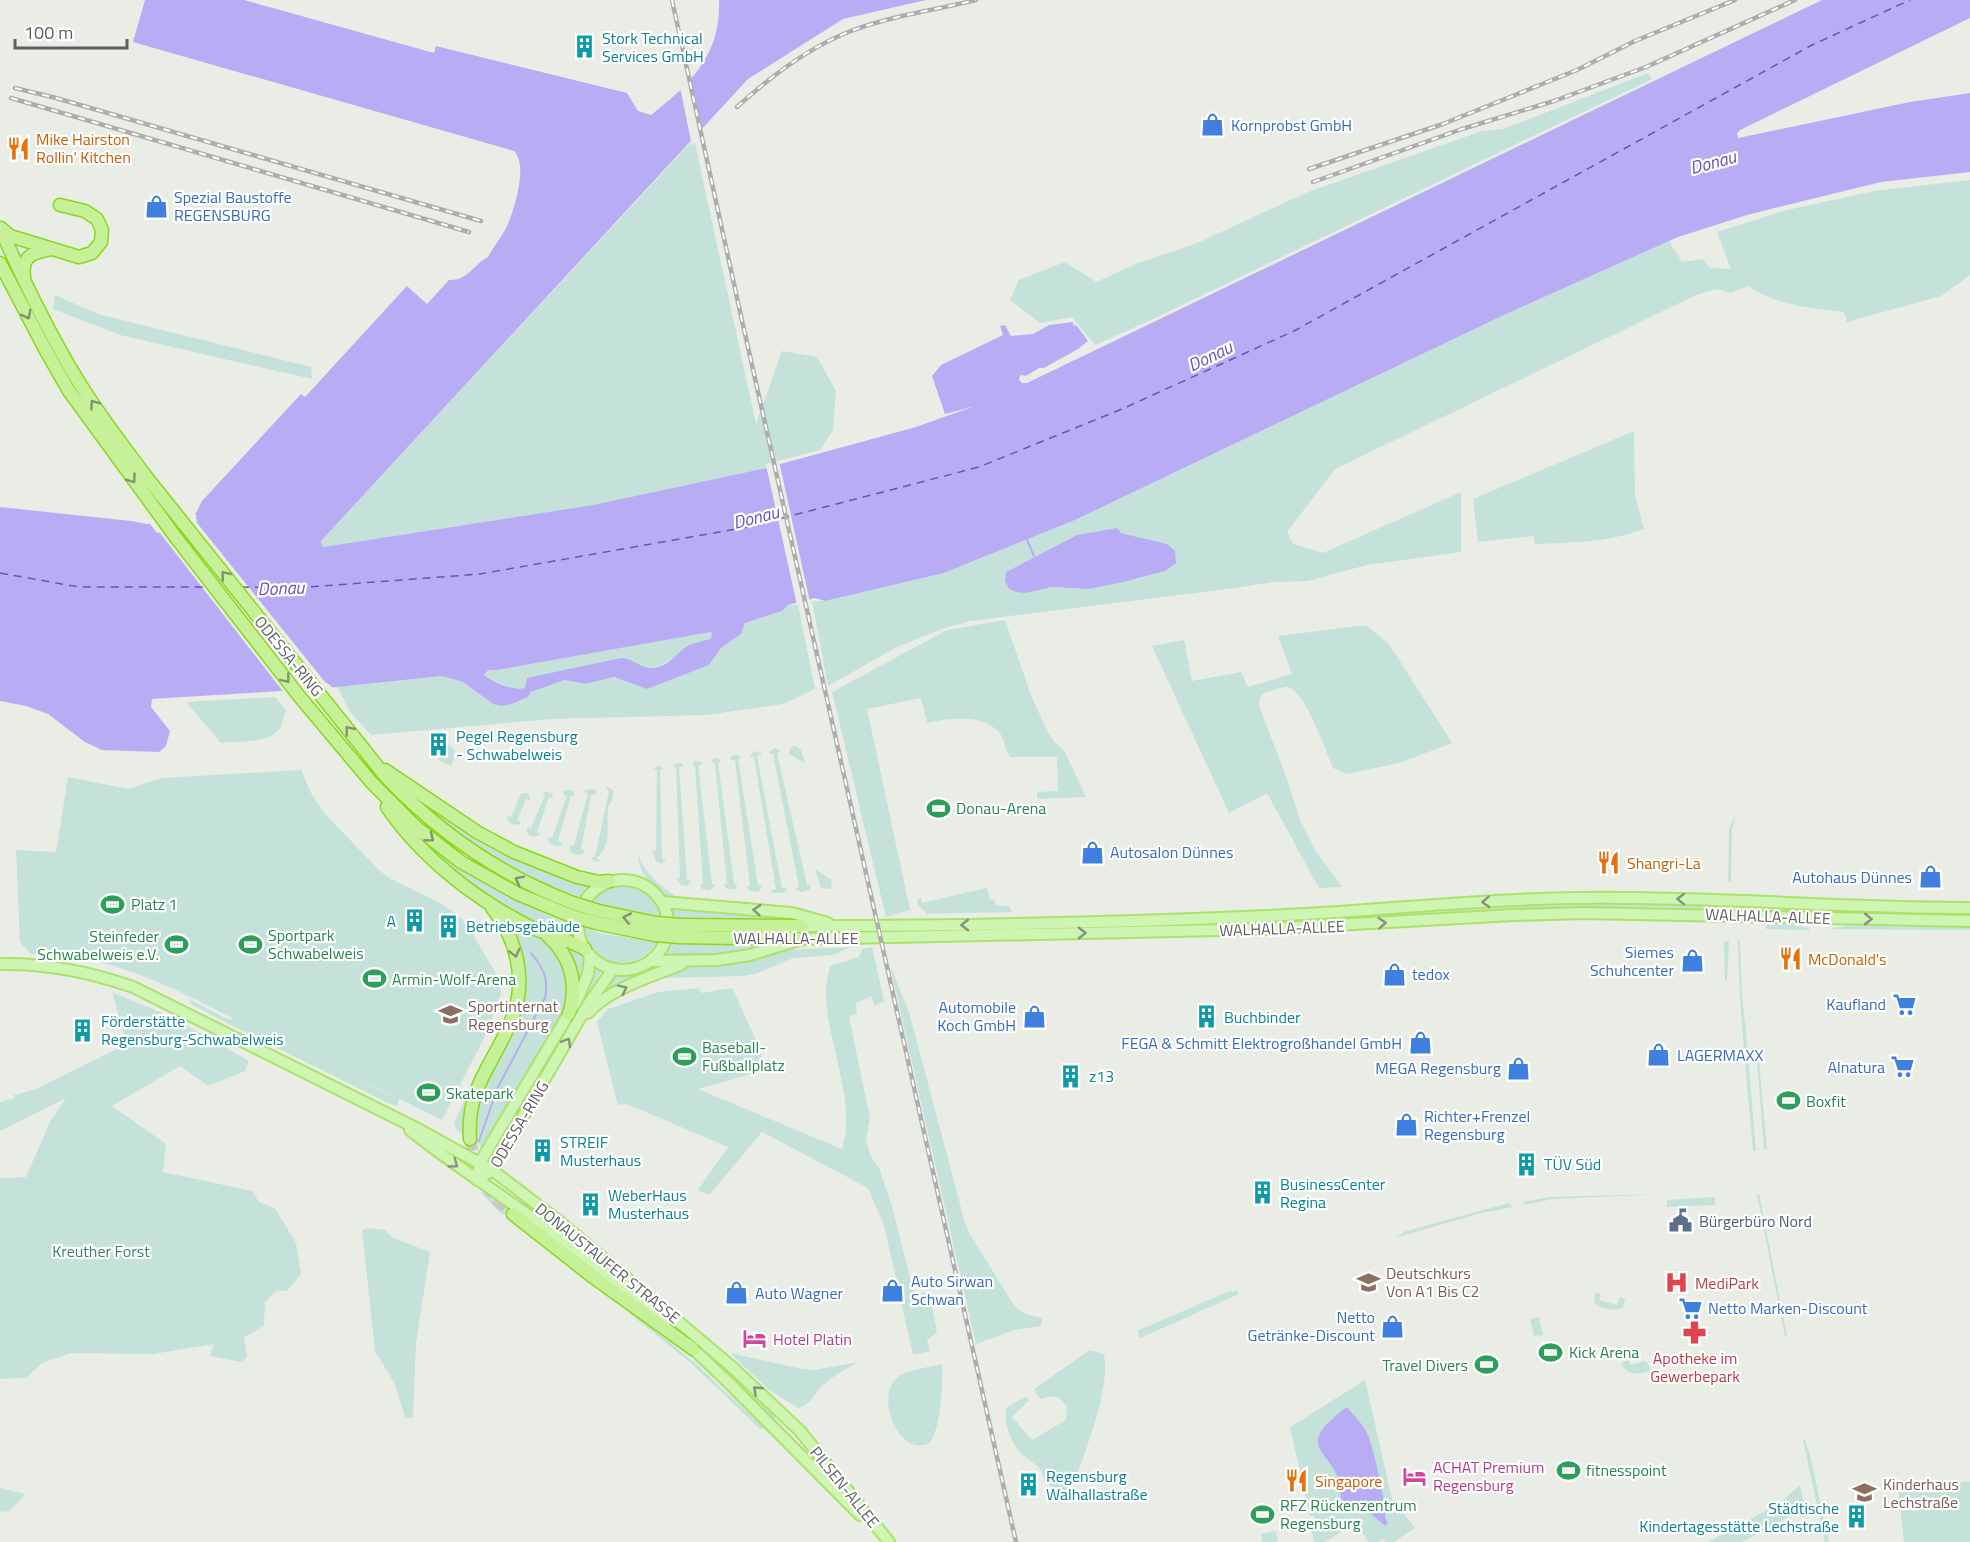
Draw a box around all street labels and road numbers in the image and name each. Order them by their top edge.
street label: ODESSA-RING [249,610,329,702]
street label: WALHALLA-ALLEE [1705,902,1831,930]
street label: WALHALLA-ALLEE [1219,914,1345,942]
street label: WALHALLA-ALLEE [733,926,859,950]
street label: ODESSA-RING [484,1076,554,1172]
street label: DONAUSTAUFER STRASSE [530,1197,686,1329]
street label: PILSEN-ALLEE [805,1441,886,1533]

